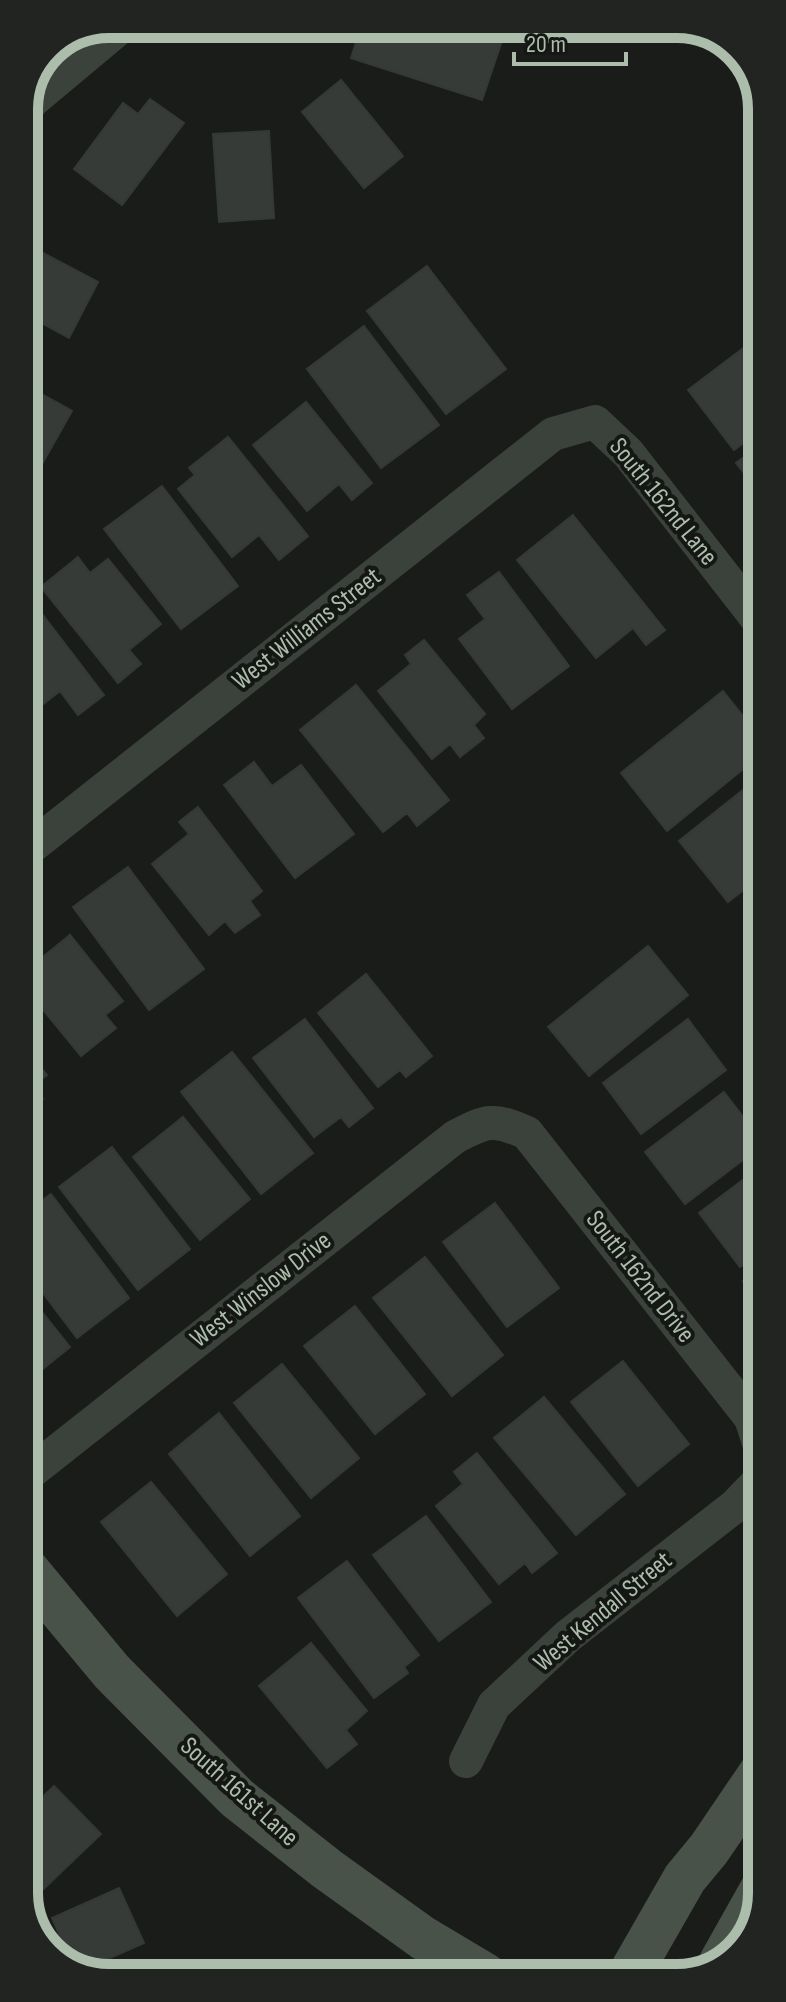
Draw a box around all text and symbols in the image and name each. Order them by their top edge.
scale bar [514,16,626,66]
text: 20 m [526,30,566,59]
street label: South 162nd Lane [602,432,724,572]
street label: West Williams Street [226,561,388,697]
street label: South 162nd Drive [579,1205,701,1349]
street label: West Winslow Drive [184,1225,338,1355]
street label: West Kendall Street [528,1545,678,1679]
street label: South 161st Lane [174,1731,304,1853]

